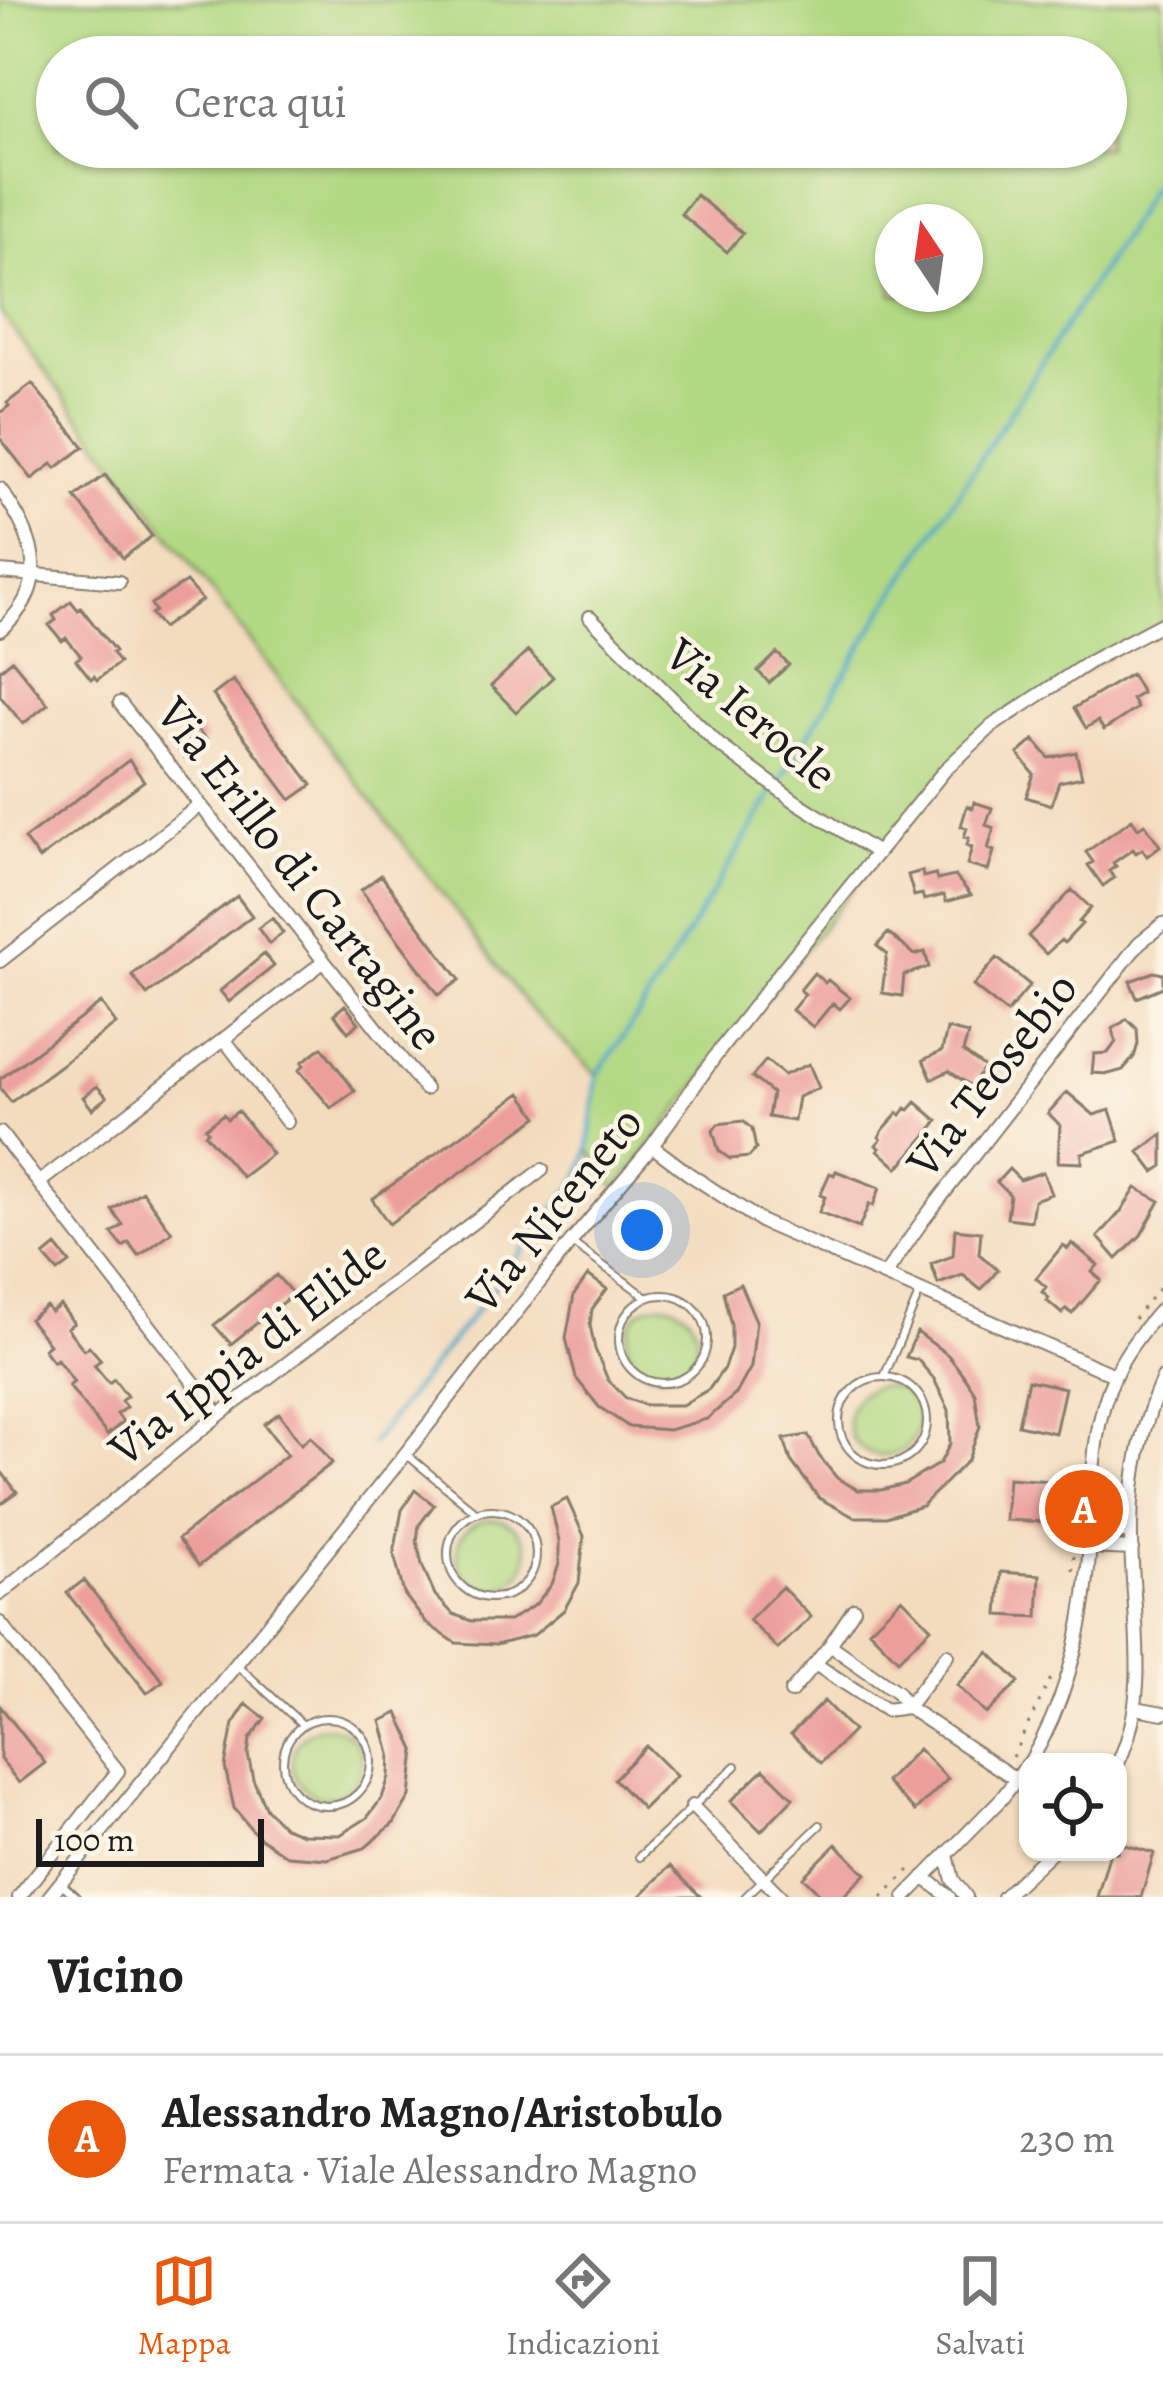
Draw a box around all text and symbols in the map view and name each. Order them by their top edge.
search box [36,36,1127,168]
icon: search [78,69,144,135]
text: Cerca qui [174,71,347,133]
north arrow [875,204,983,312]
street label: Via Ierocle [650,622,851,805]
street label: Via Erillo di Cartagine [141,682,459,1064]
street label: Via Teosebio [890,958,1093,1192]
street label: Via Niceneto [449,1092,658,1328]
your location [612,1200,672,1260]
street label: Via Ippia di Elide [94,1222,400,1482]
pin: A [1045,1464,1123,1554]
map controls [1019,1753,1127,1861]
button: locate [1019,1753,1127,1861]
scale bar [36,1813,264,1866]
text: 100 m [54,1817,134,1862]
text: Vicino [48,1940,184,2010]
text: Alessandro Magno/Aristobulo [162,2081,723,2143]
text: A [75,2112,99,2165]
text: 230 m [1019,2112,1115,2165]
text: Fermata · Viale Alessandro Magno [162,2143,697,2196]
tab: Mappa [138,2248,231,2365]
tab: Indicazioni [506,2248,660,2365]
tab: Salvati [935,2248,1025,2365]

